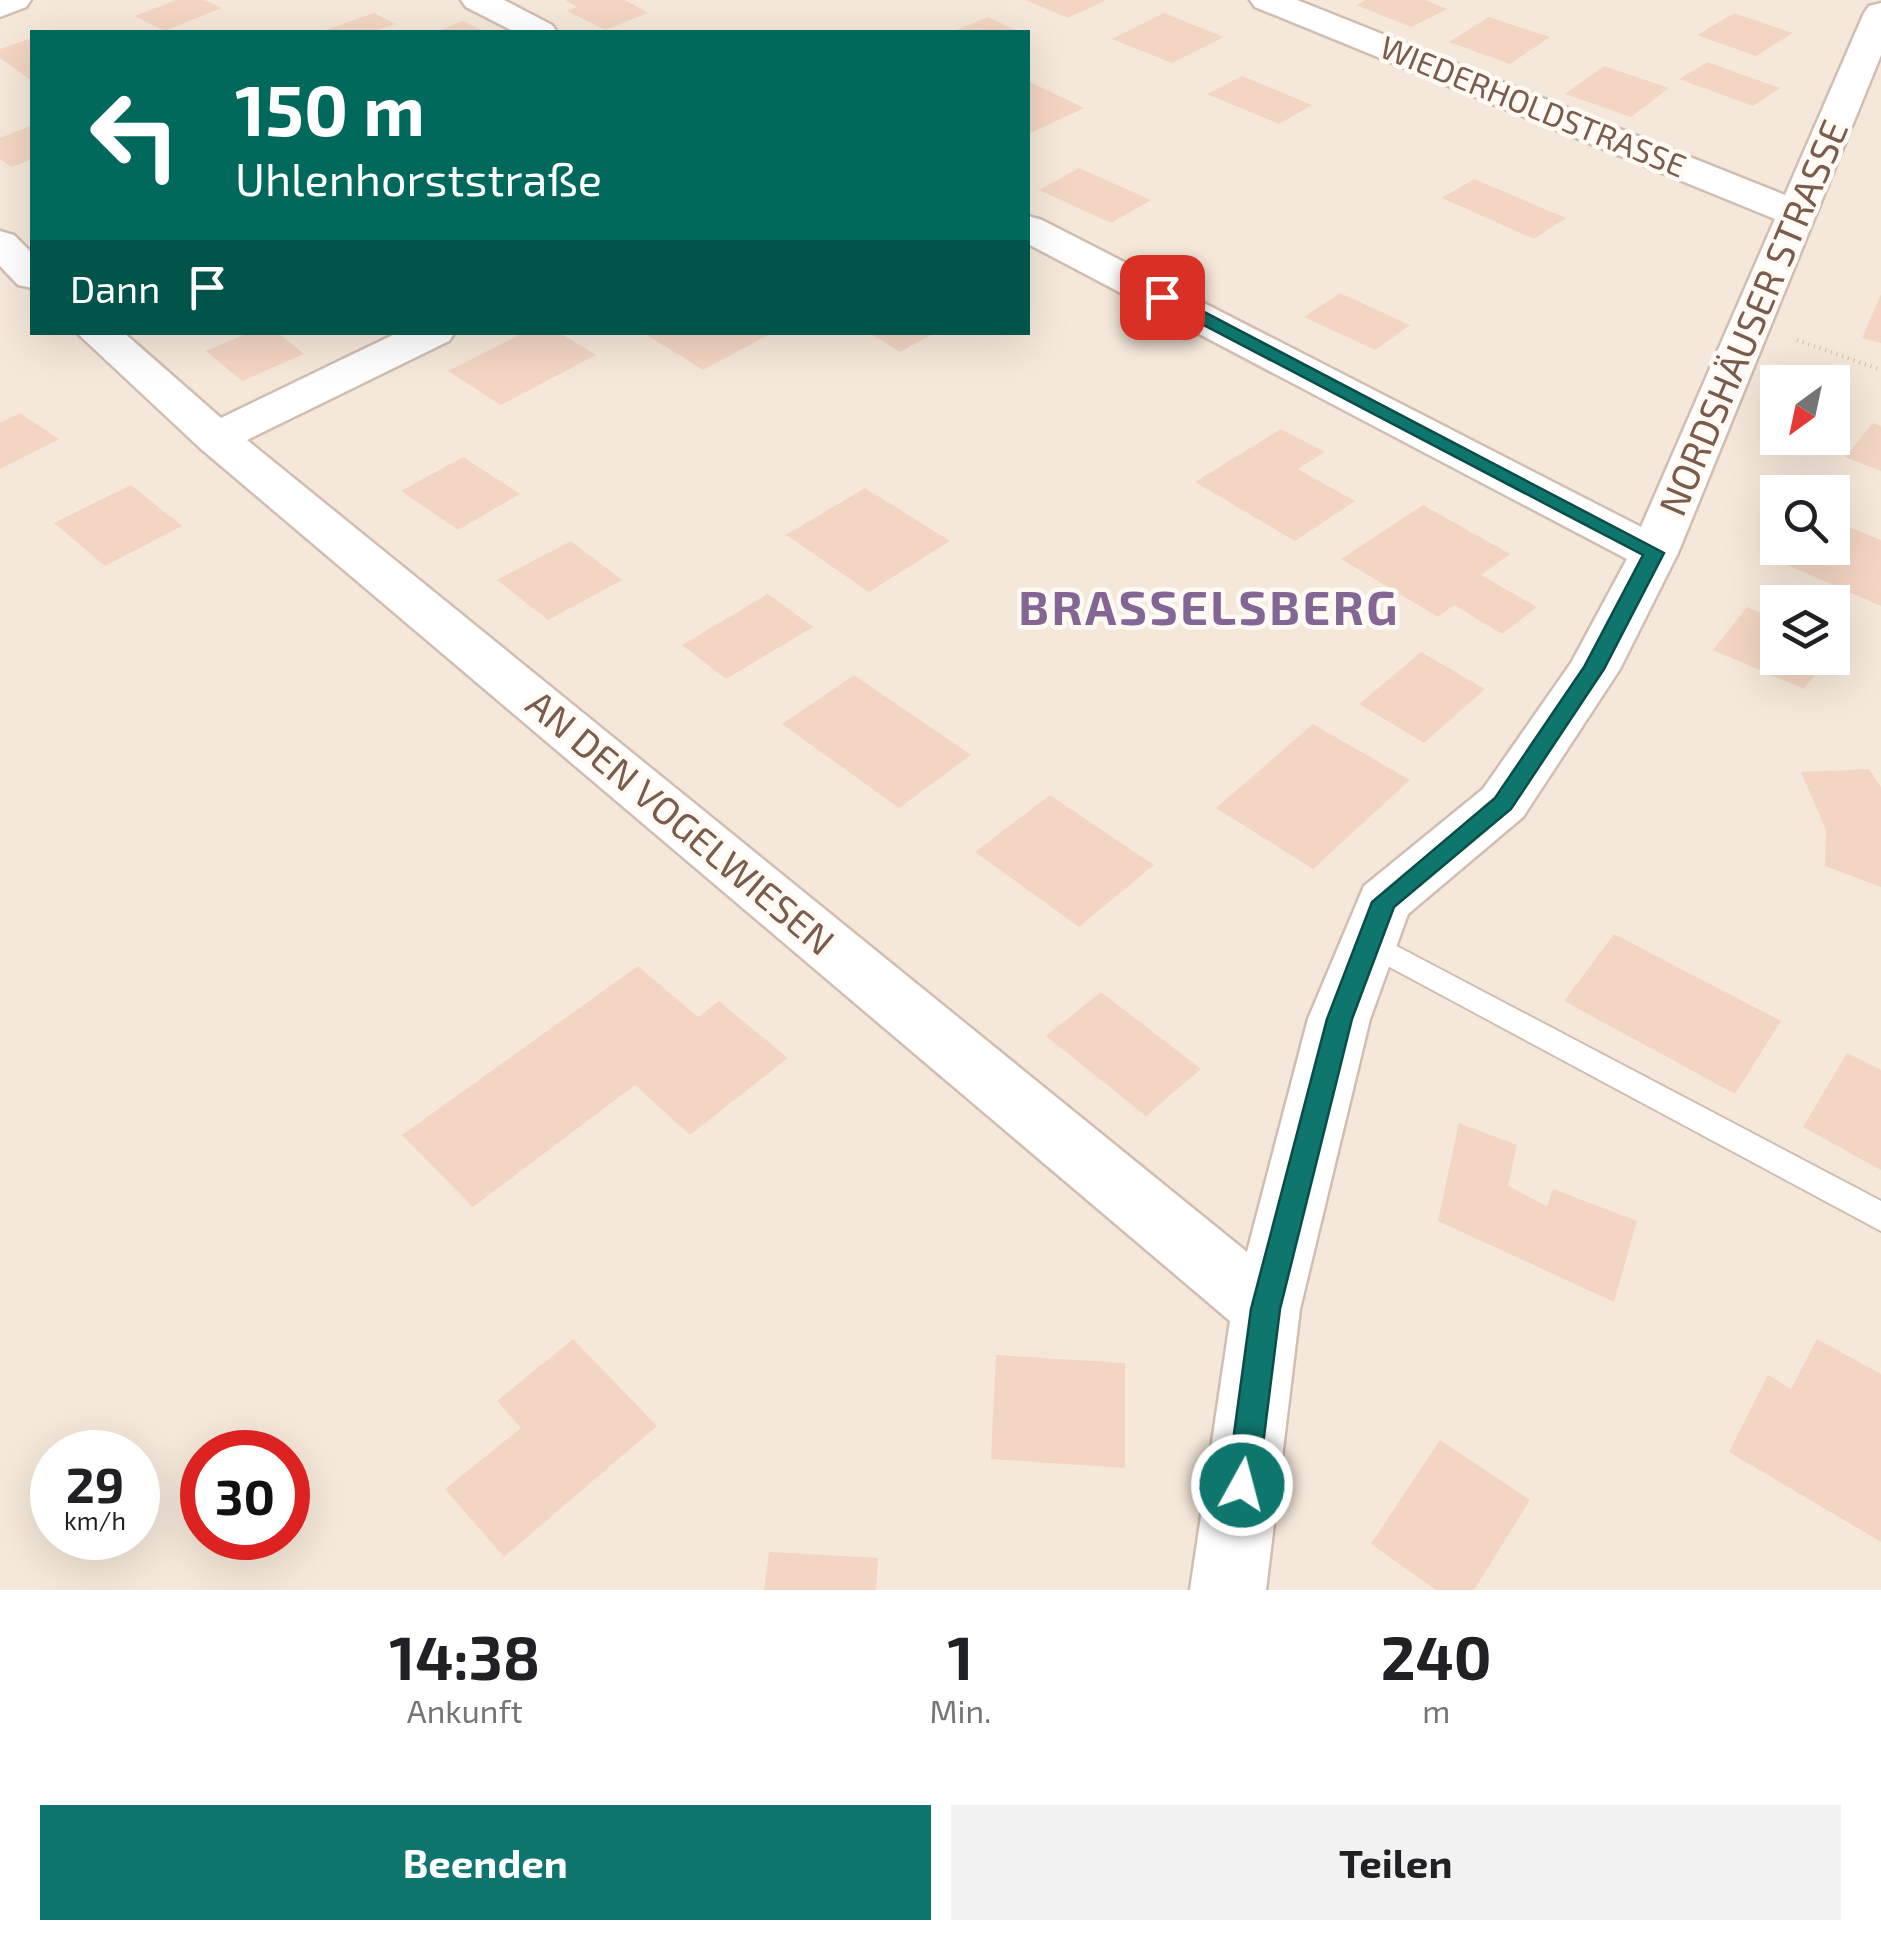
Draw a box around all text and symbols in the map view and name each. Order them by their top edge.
street label: WIEDERHOLDSTRASSE [1375,26,1692,184]
text: 150 m [235,66,425,150]
icon: left [70,70,200,200]
street label: NORDSHÄUSER STRASSE [1648,112,1856,522]
text: Uhlenhorststraße [235,151,602,205]
pin [1120,255,1205,340]
icon: arrive [180,260,235,315]
text: Dann [70,265,160,311]
icon: arrive [1135,270,1190,325]
north arrow [1760,365,1850,455]
map controls [1760,365,1850,675]
button: search [1760,475,1850,565]
district label: BRASSELSBERG [1018,577,1400,635]
button: layers [1760,585,1850,675]
street label: AN DEN VOGELWIESEN [518,679,845,964]
speed limit sign: 30 [180,1430,310,1560]
position arrow [1190,1433,1294,1537]
text: 29 [66,1453,124,1513]
text: km/h [64,1505,126,1535]
text: 14:38 [389,1620,540,1692]
text: 1 [948,1620,973,1692]
text: 240 [1381,1620,1492,1692]
text: Ankunft [407,1691,523,1729]
text: Min. [930,1691,991,1729]
text: m [1422,1691,1450,1729]
button: Beenden [40,1805,931,1920]
button: Teilen [951,1805,1841,1920]

